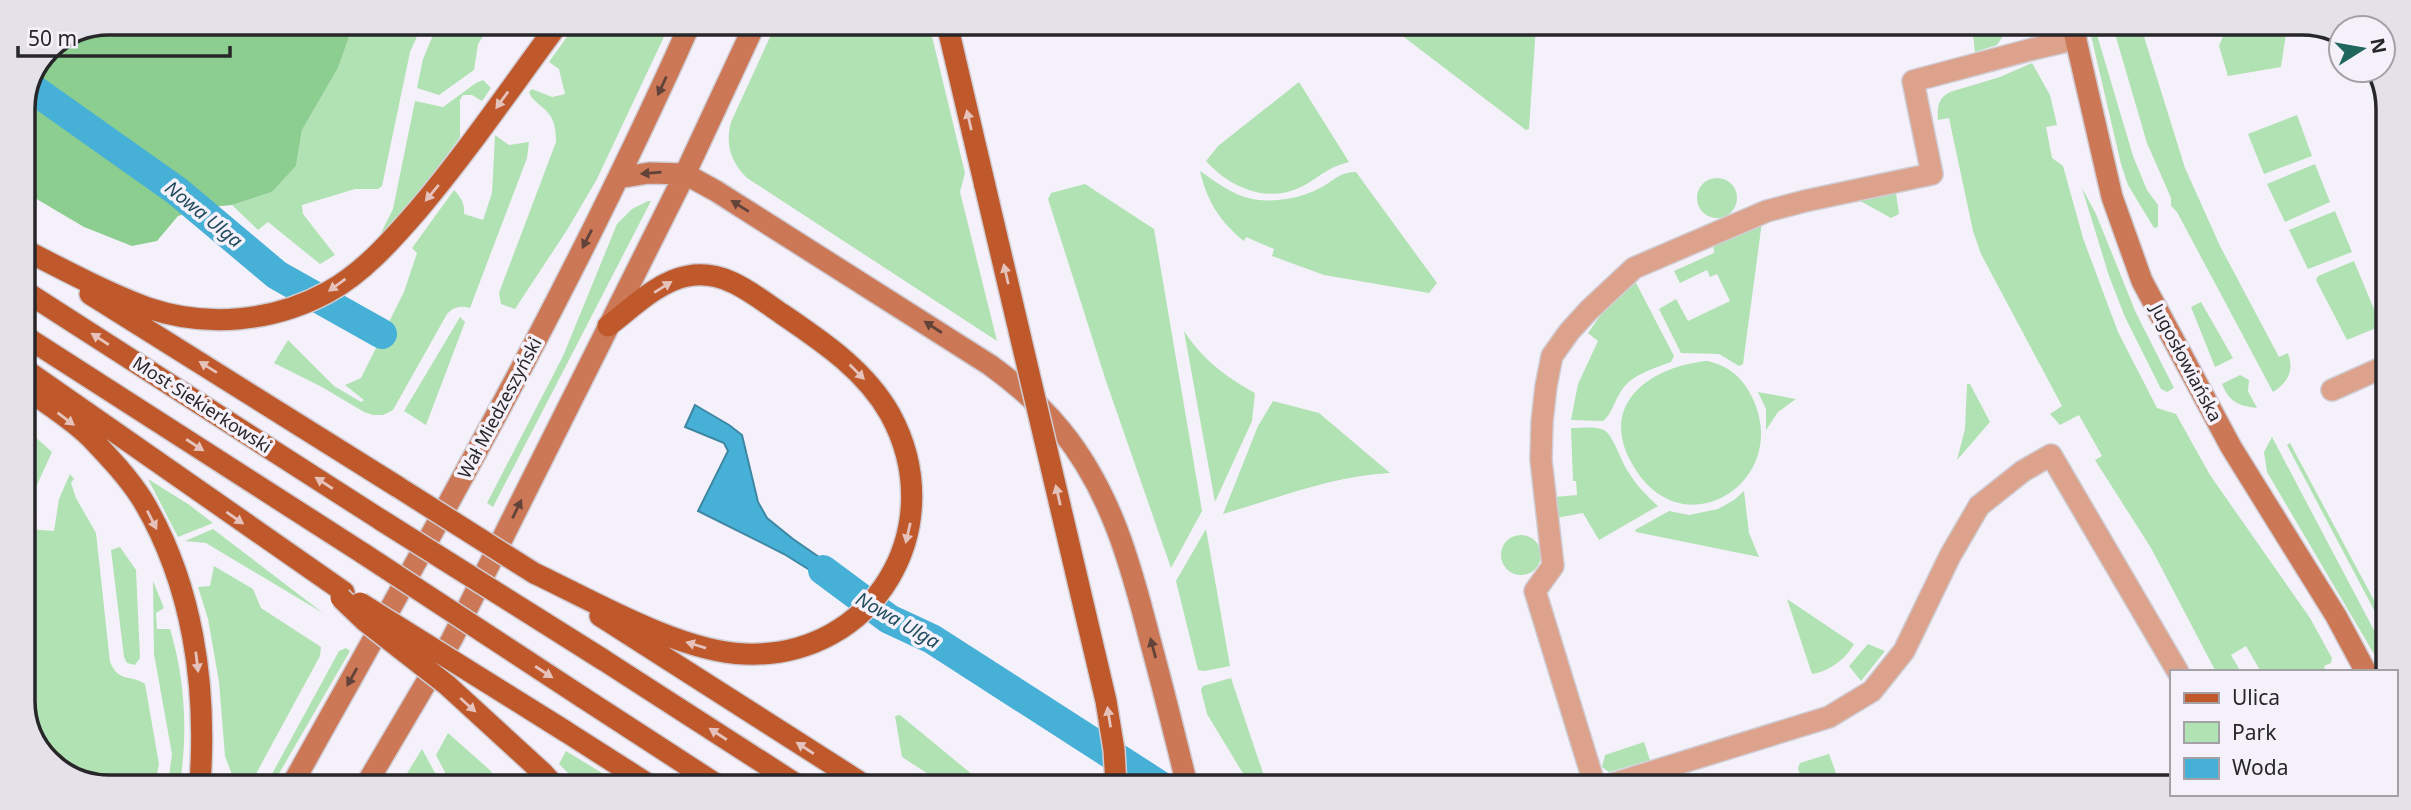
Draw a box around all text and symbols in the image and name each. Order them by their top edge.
scale bar [18,14,229,58]
north arrow [2327,14,2397,84]
text: 50 m [28,24,77,52]
text: N [2364,36,2393,56]
one-way arrow [656,76,668,96]
one-way arrow [495,91,509,109]
one-way arrow [964,109,975,131]
one-way arrow [640,168,662,179]
water label: Nowa Ulga [160,175,248,253]
one-way arrow [425,185,440,202]
one-way arrow [731,200,750,213]
one-way arrow [581,229,593,249]
one-way arrow [1000,263,1011,285]
one-way arrow [328,278,346,292]
one-way arrow [654,280,673,293]
street label: Jugosłowiańska [2145,298,2228,426]
one-way arrow [923,321,943,334]
one-way arrow [91,333,110,346]
street label: Wał Miedzeszyński [452,333,547,482]
street label: Most Siekierkowski [129,350,276,458]
one-way arrow [198,361,217,374]
one-way arrow [848,364,865,380]
one-way arrow [57,412,75,426]
one-way arrow [185,438,204,451]
one-way arrow [314,477,333,490]
one-way arrow [1052,484,1063,506]
one-way arrow [512,499,523,519]
one-way arrow [147,510,158,530]
one-way arrow [226,511,244,525]
one-way arrow [902,522,913,544]
water label: Nowa Ulga [851,586,945,655]
one-way arrow [1147,637,1157,658]
one-way arrow [685,639,706,649]
one-way arrow [191,651,202,673]
one-way arrow [535,665,553,679]
one-way arrow [346,667,358,687]
legend [2170,670,2397,796]
text: Ulica [2232,683,2280,711]
one-way arrow [459,696,476,712]
one-way arrow [1103,706,1114,728]
text: Park [2232,718,2277,746]
one-way arrow [709,727,727,741]
one-way arrow [796,741,815,754]
text: Woda [2232,753,2289,781]

